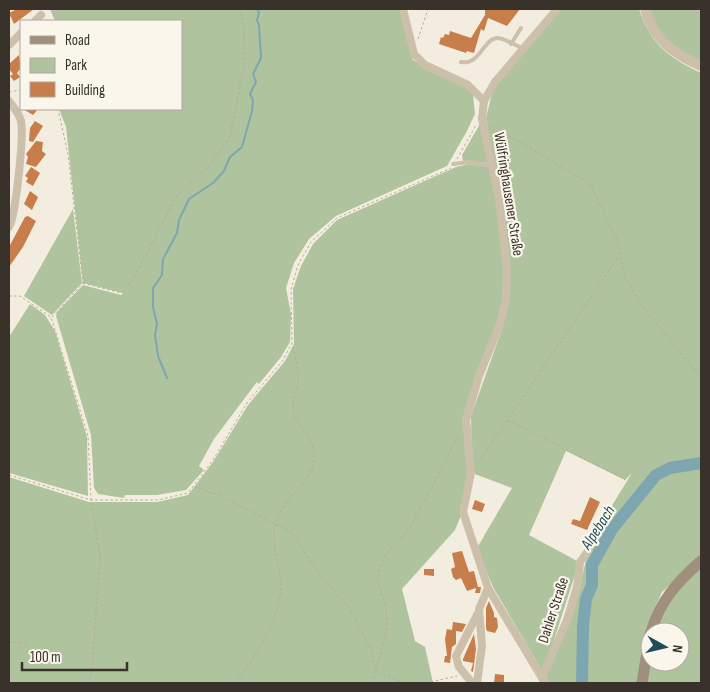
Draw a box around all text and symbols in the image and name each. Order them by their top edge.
legend [20,20,182,110]
text: Road [65,31,90,50]
text: Park [65,56,87,75]
text: Building [65,81,105,100]
street label: Wülfringhausener Straße [489,131,528,257]
water label: Alpebach [577,502,620,554]
street label: Dahler Straße [534,575,573,646]
north arrow [640,622,690,672]
scale bar [22,640,128,672]
text: N [668,644,686,654]
text: 100 m [30,648,61,667]

